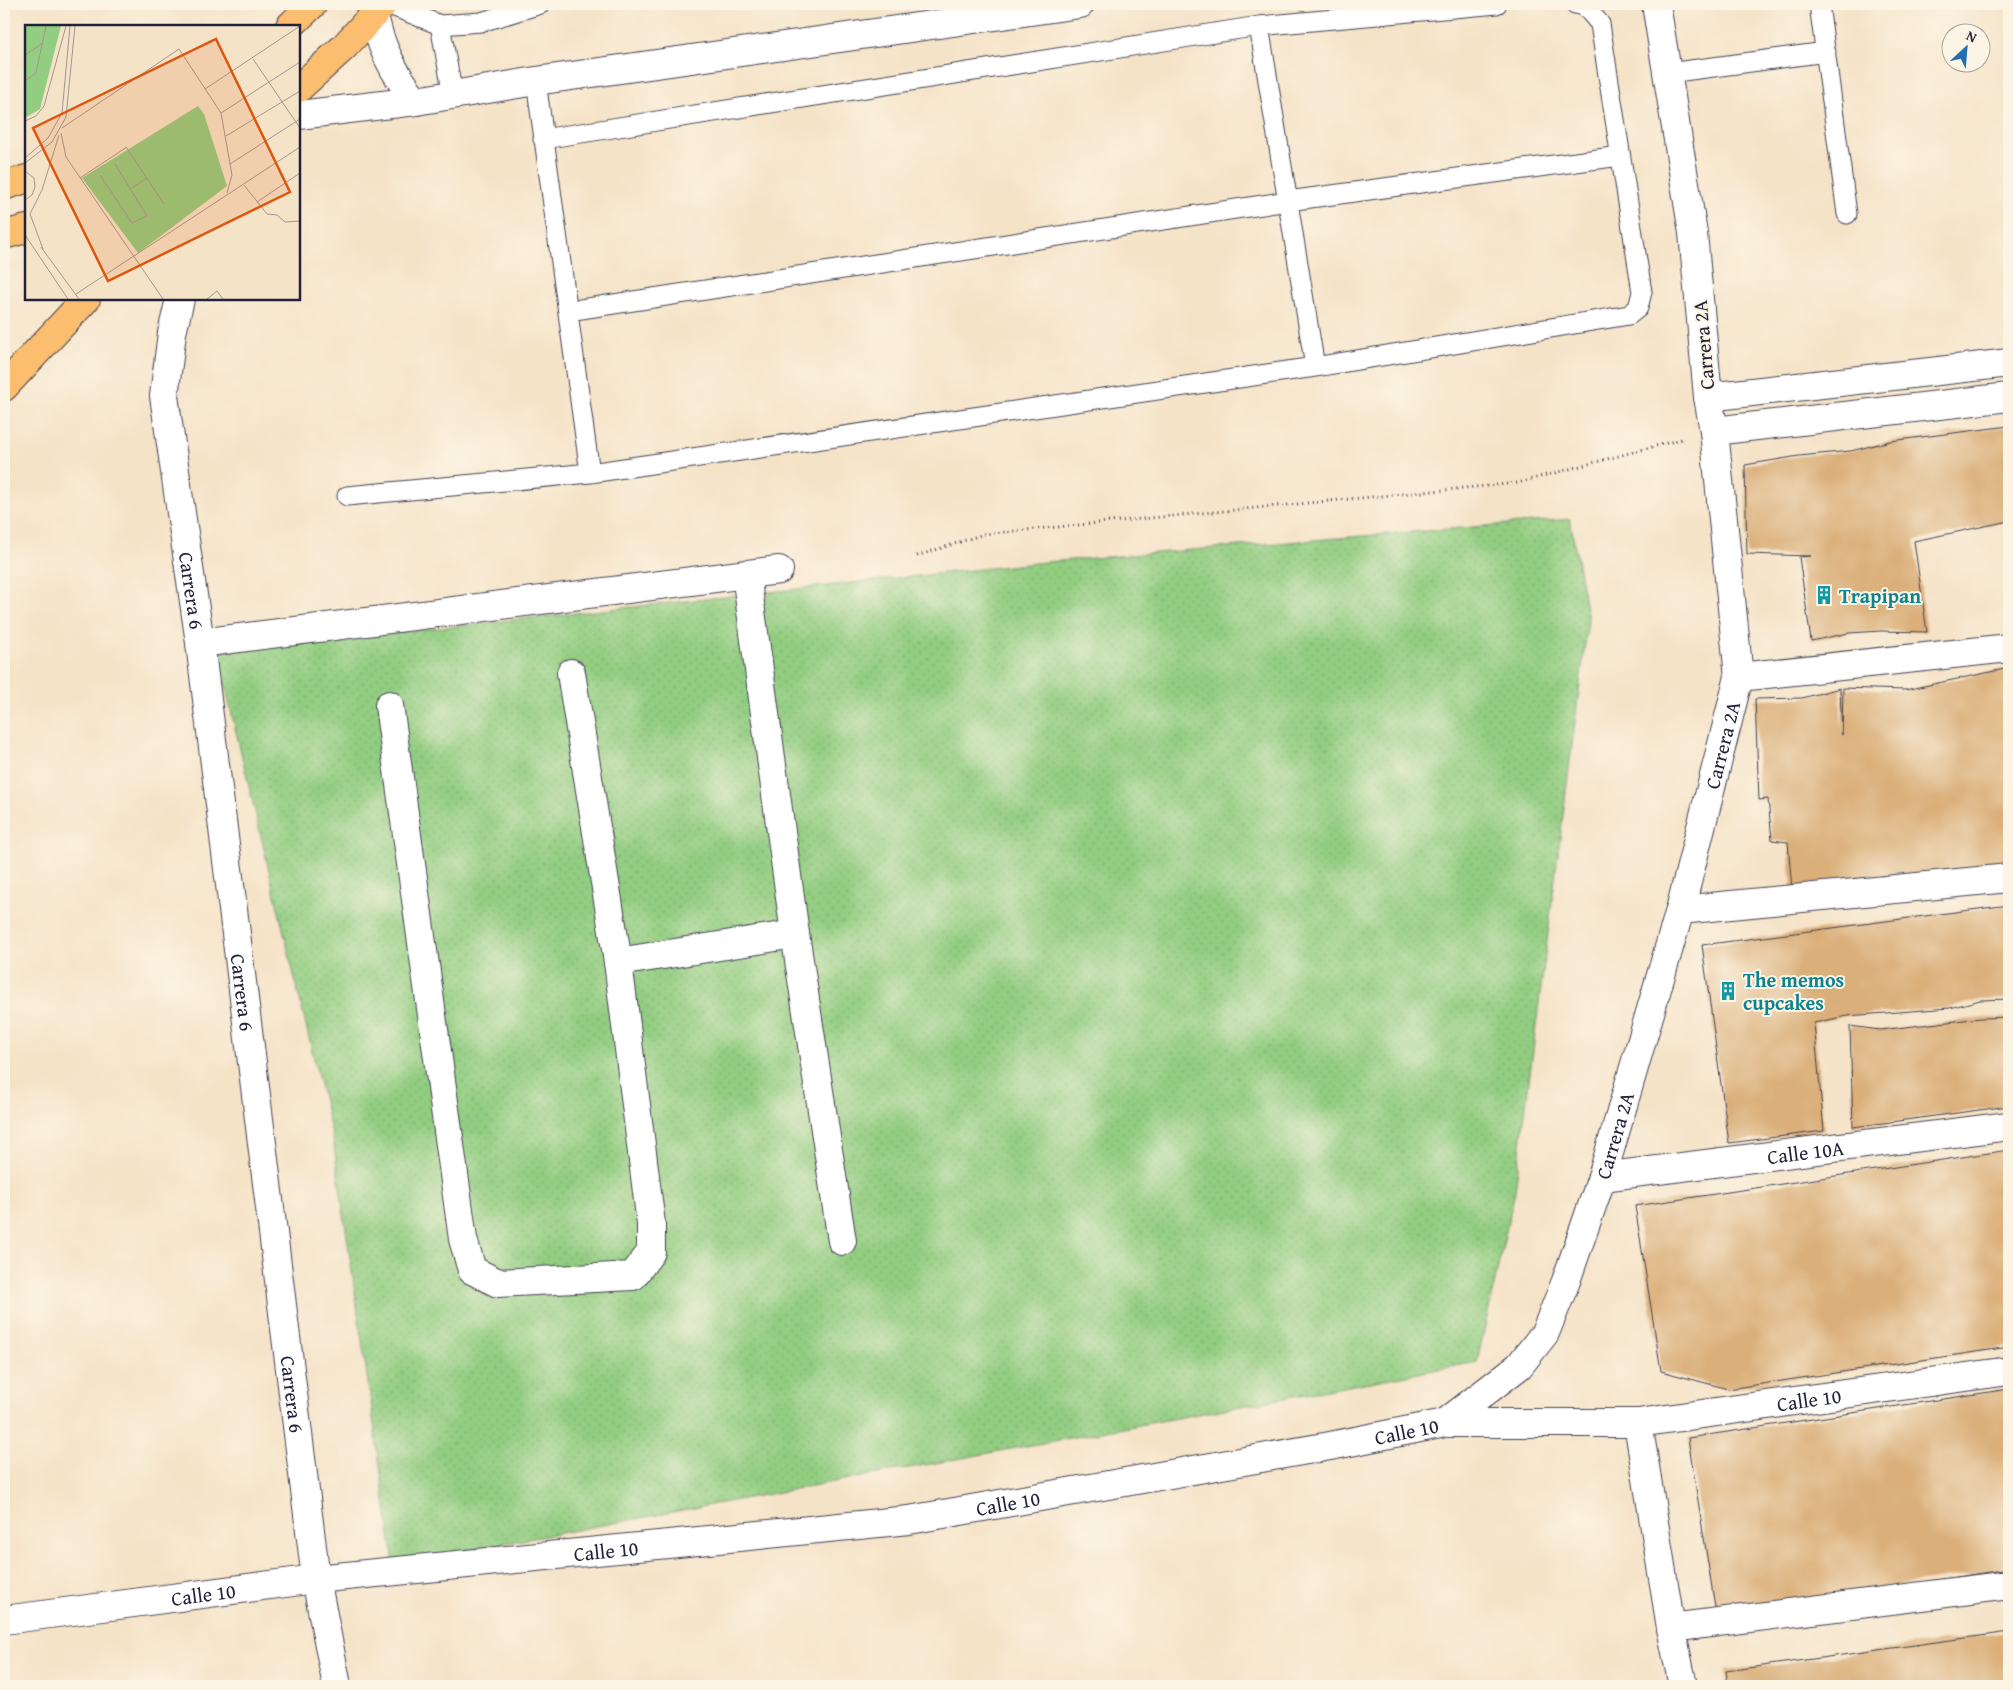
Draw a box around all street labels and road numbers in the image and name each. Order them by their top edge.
street label: Carrera 2A [1685,299,1721,391]
street label: Carrera 6 [172,550,212,631]
street label: Carrera 2A [1697,698,1747,792]
street label: Carrera 6 [224,952,262,1033]
street label: Carrera 2A [1588,1088,1641,1182]
street label: Calle 10A [1766,1132,1845,1171]
street label: Carrera 6 [274,1354,312,1434]
street label: Calle 10 [1775,1380,1843,1418]
street label: Calle 10 [1372,1410,1441,1451]
street label: Calle 10 [974,1483,1042,1522]
street label: Calle 10 [572,1533,639,1568]
street label: Calle 10 [169,1575,237,1612]

